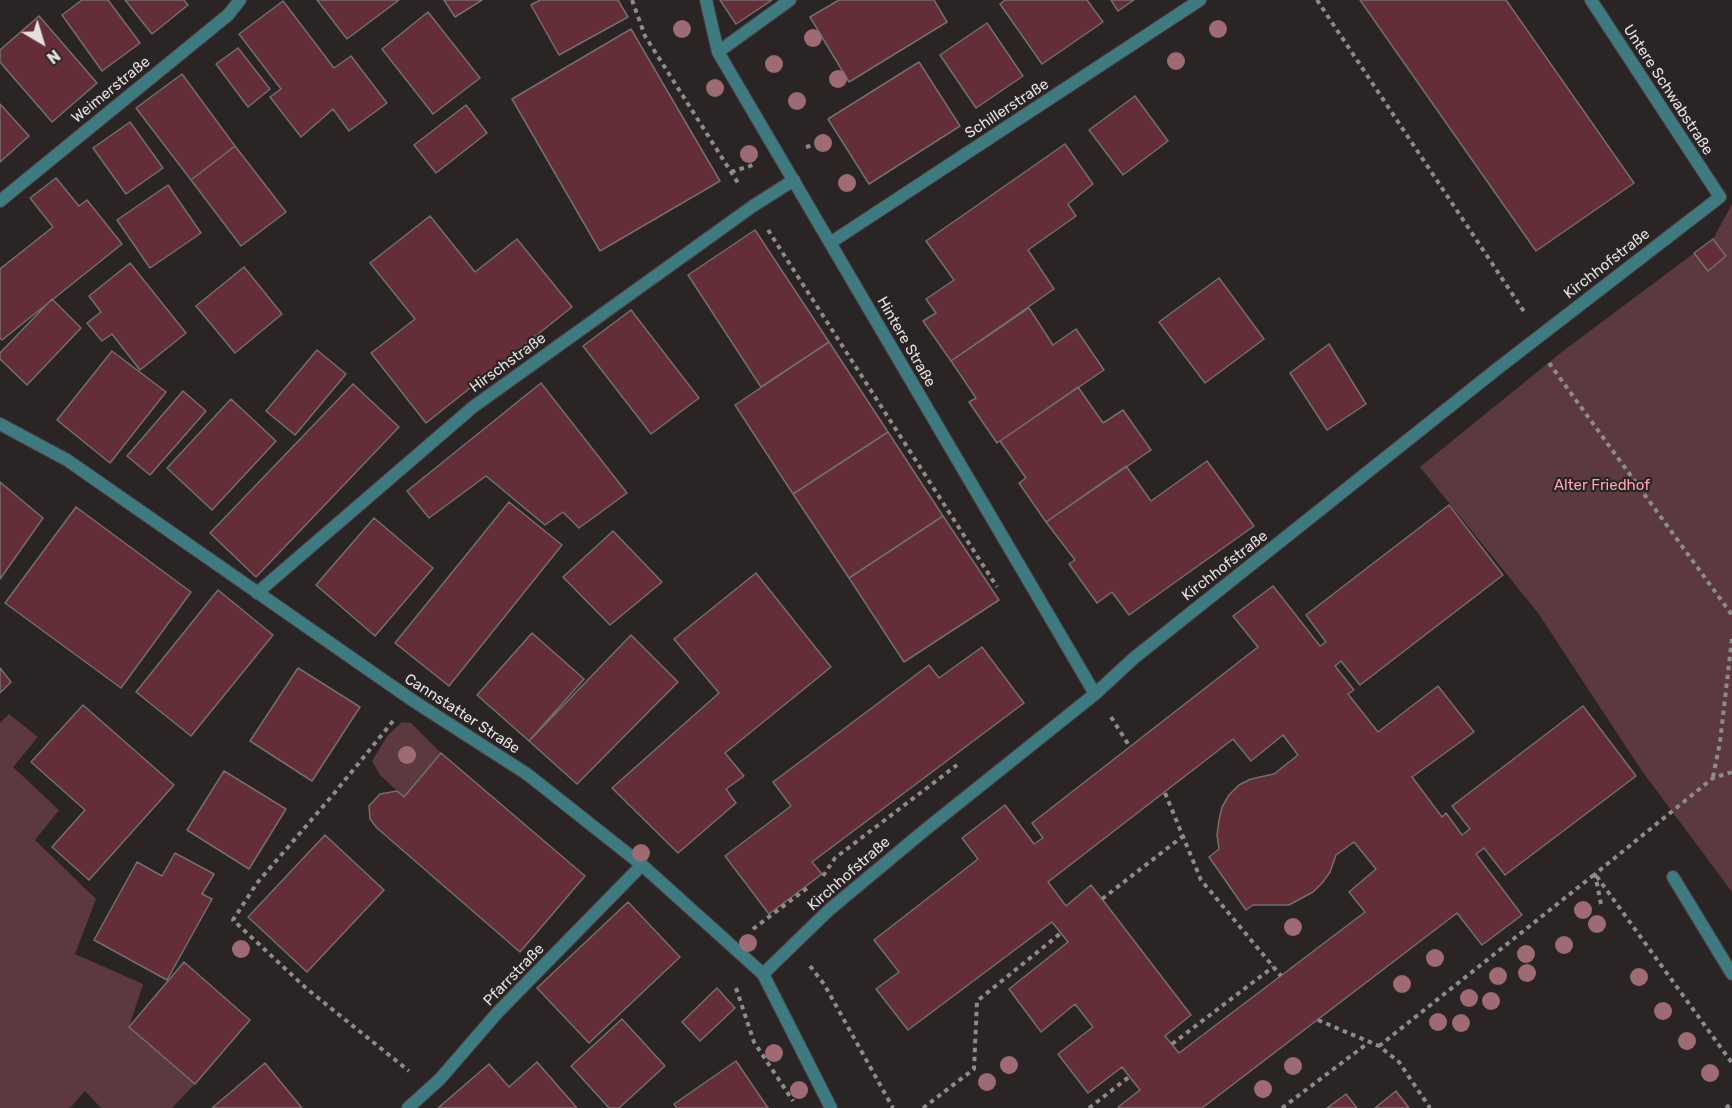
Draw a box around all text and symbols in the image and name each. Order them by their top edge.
north arrow [12,12,72,72]
street label: Untere Schwabstraße [1619,22,1717,158]
text: N [43,46,64,68]
street label: Weimerstraße [68,53,154,127]
street label: Schillerstraße [962,75,1052,143]
street label: Kirchhofstraße [1561,225,1653,303]
street label: Hintere Straße [873,294,939,390]
street label: Hirschstraße [466,329,550,397]
park label: Alter Friedhof [1554,477,1650,495]
street label: Kirchhofstraße [1179,527,1271,605]
street label: Cannstatter Straße [401,670,523,758]
street label: Kirchhofstraße [804,833,894,915]
street label: Pfarrstraße [480,940,548,1010]

